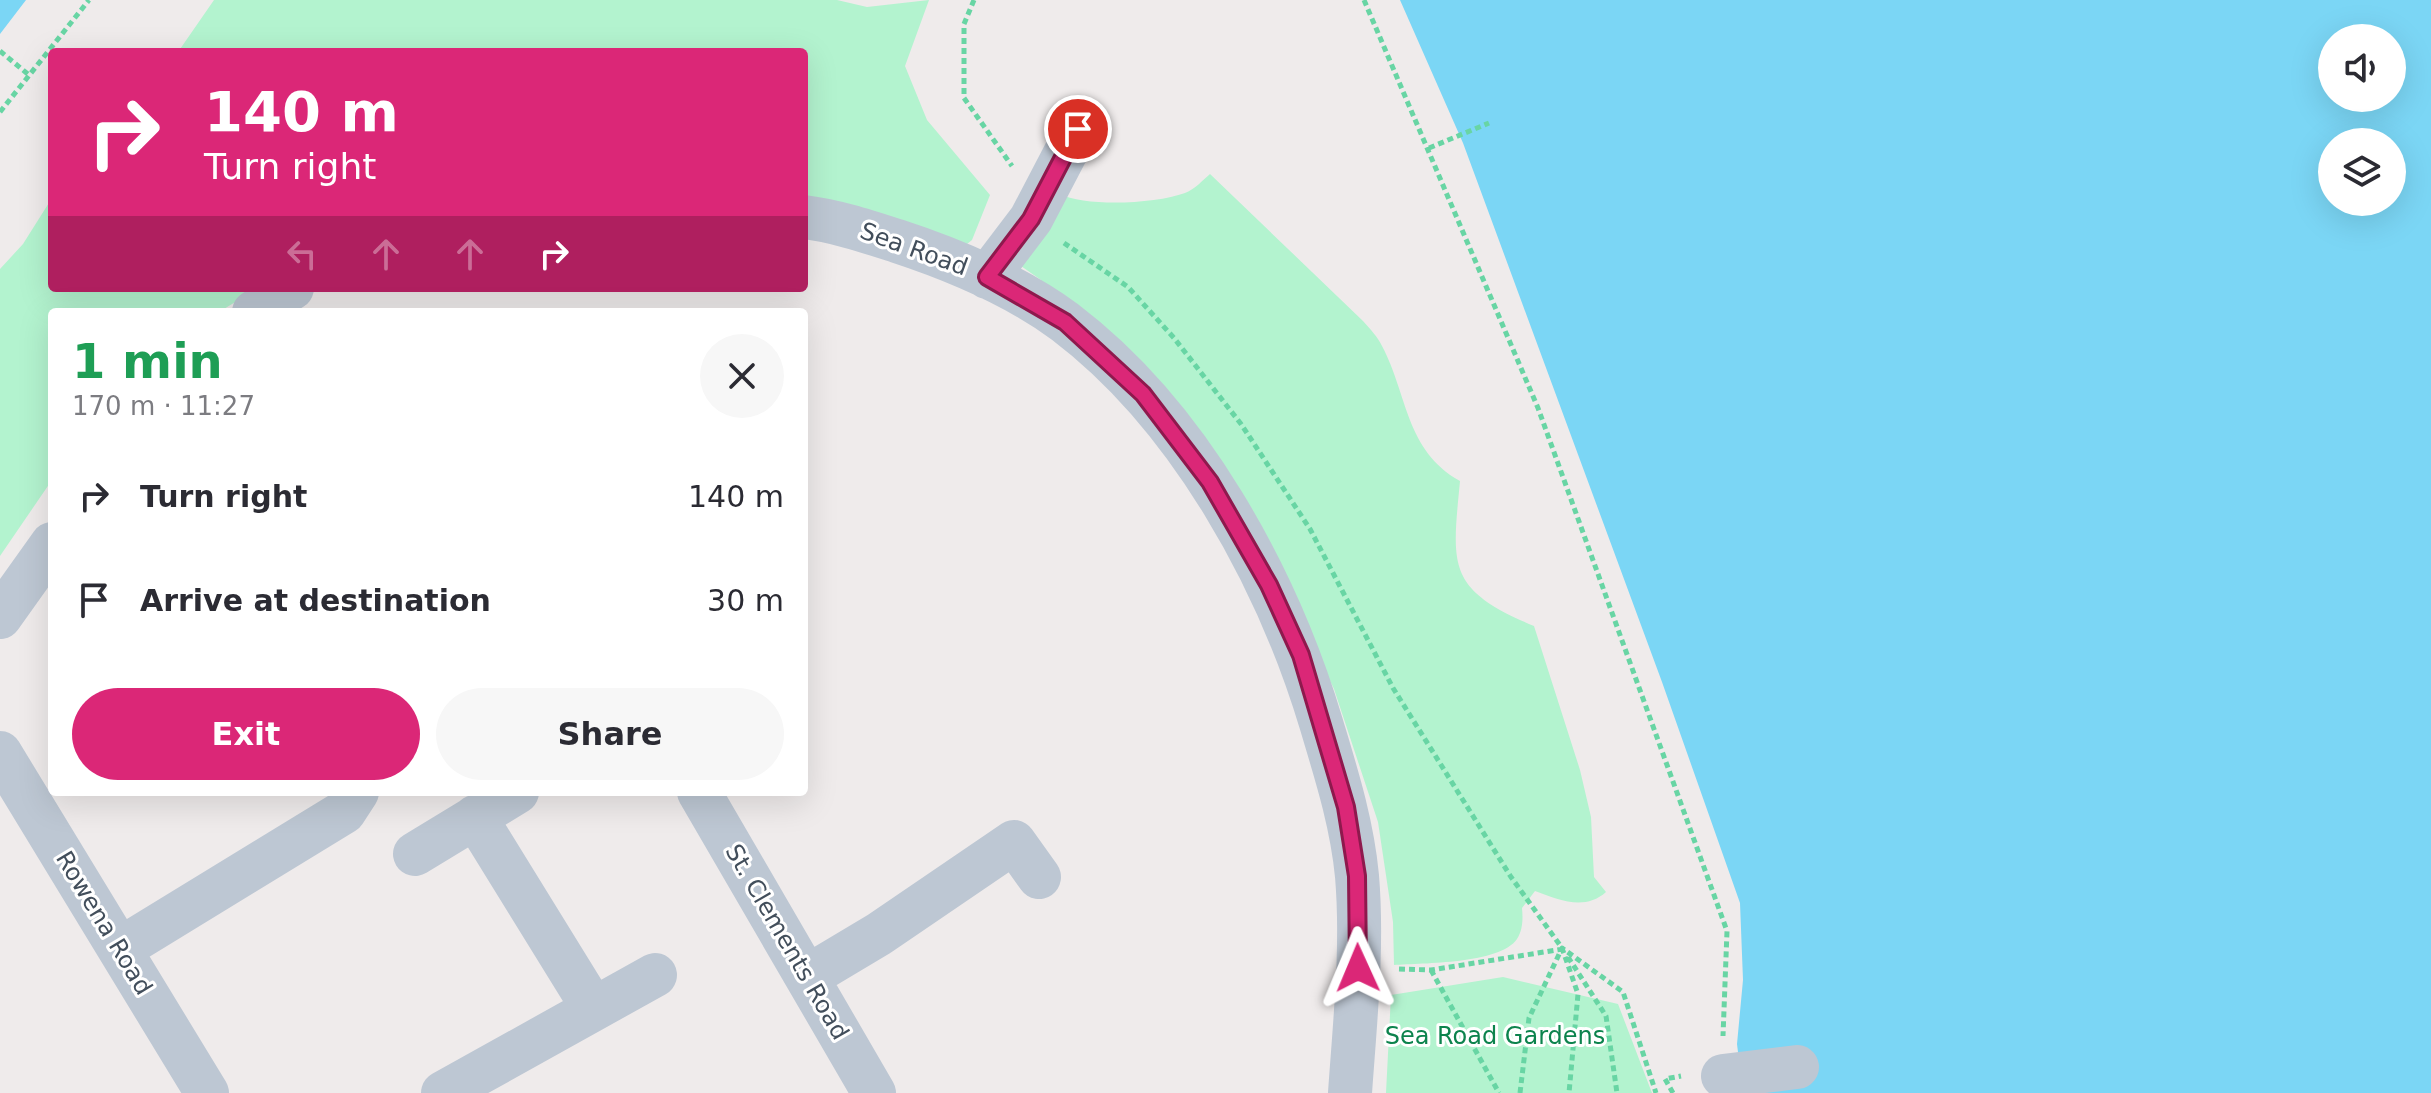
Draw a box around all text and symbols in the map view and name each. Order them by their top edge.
map controls [2318,24,2406,216]
button: sound [2318,24,2406,112]
text: 140 m [204,79,399,144]
icon: right [72,80,176,184]
pin [1044,95,1112,163]
icon: arrive [1056,107,1100,151]
button: layers [2318,128,2406,216]
text: Turn right [204,146,376,187]
street label: Sea Road [856,217,972,281]
icon: left [280,232,324,276]
icon: ahead [364,232,408,276]
icon: ahead [448,232,492,276]
icon: right [532,232,576,276]
text: 1 min [72,333,223,389]
button: close [700,334,784,418]
text: 170 m · 11:27 [72,391,255,421]
icon: right [72,474,116,518]
text: Turn right [140,479,307,514]
text: 140 m [688,479,784,514]
icon: arrive [72,578,116,622]
text: Arrive at destination [140,583,491,618]
text: 30 m [707,583,784,618]
button: Exit [72,688,420,780]
button: Share [436,688,784,780]
street label: St. Clements Road [720,839,854,1045]
street label: Rowena Road [50,846,158,1000]
position arrow [1316,926,1400,1010]
park label: Sea Road Gardens [1385,1022,1605,1050]

